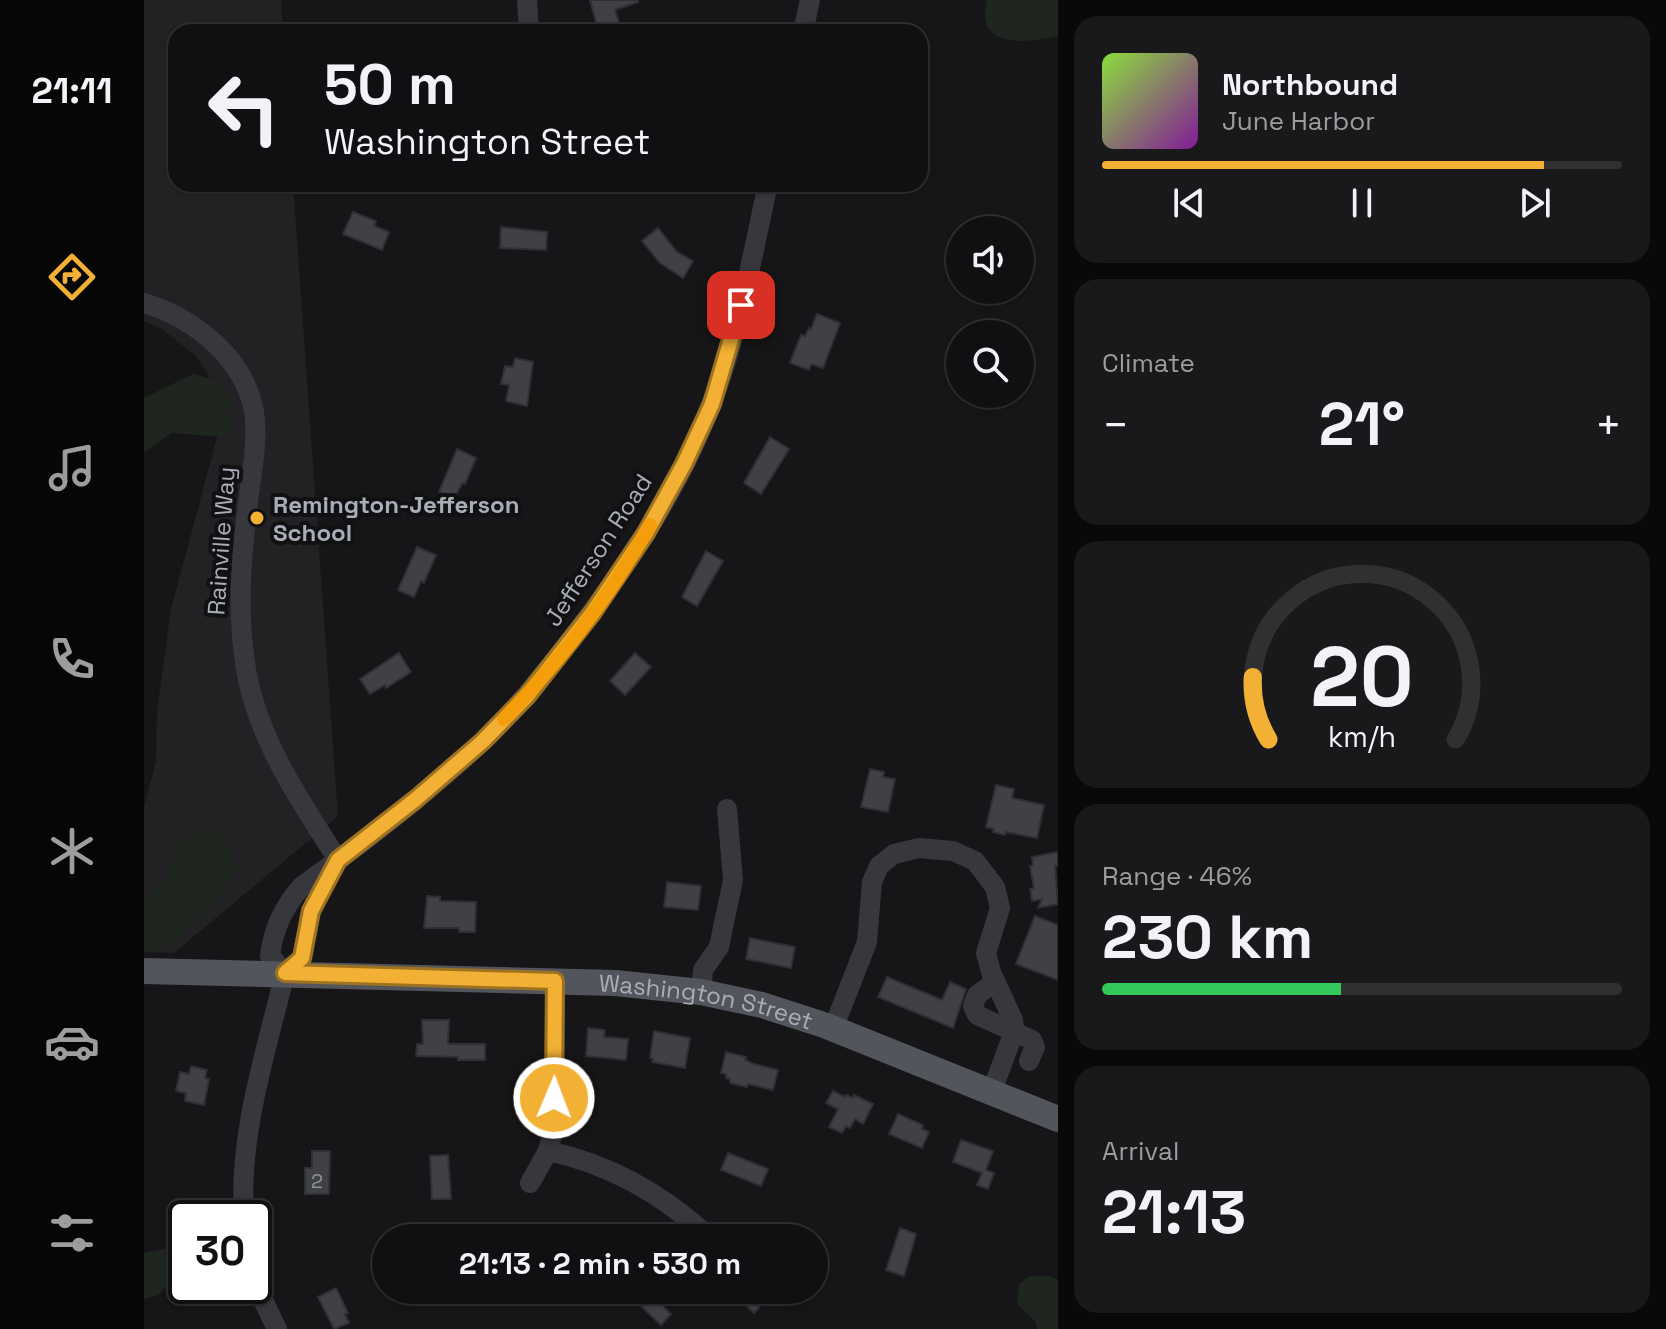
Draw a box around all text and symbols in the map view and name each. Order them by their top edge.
text: 50 m [324,49,456,120]
icon: left [192,56,296,160]
text: Northbound [1222,65,1398,104]
text: 21:11 [32,68,112,114]
text: June Harbor [1222,104,1375,138]
text: Washington Street [324,119,650,165]
icon: previous [1167,181,1211,225]
icon: pause [1340,181,1384,225]
icon: next [1513,181,1557,225]
map controls [946,216,1034,408]
button: sound [946,216,1034,304]
icon: directions [44,249,100,305]
pin [707,271,775,339]
icon: arrive [719,283,763,327]
button: search [946,320,1034,408]
text: Climate [1102,346,1195,380]
text: 21° [1319,386,1405,463]
text: − [1102,397,1129,453]
text: + [1595,397,1622,453]
icon: music [44,440,100,496]
street label: Rainville Way [200,466,242,616]
street label: Jefferson Road [537,468,659,632]
place label: Remington-Jefferson School [273,489,520,548]
marker: Remington-Jefferson School [248,509,266,527]
text: 20 [1310,624,1414,730]
icon: phone [44,631,100,687]
text: km/h [1328,720,1396,756]
icon: climate [44,823,100,879]
text: Range · 46% [1102,859,1252,893]
text: 230 km [1102,899,1313,976]
street label: Washington Street [599,967,817,1036]
icon: car [44,1014,100,1070]
position arrow [512,1056,596,1140]
text: Arrival [1102,1134,1179,1168]
house number: 2 [311,1168,323,1194]
text: 21:13 [1102,1174,1246,1251]
speed limit sign: 30 [168,1200,272,1304]
icon: filters [44,1205,100,1261]
text: 21:13 · 2 min · 530 m [459,1244,741,1283]

